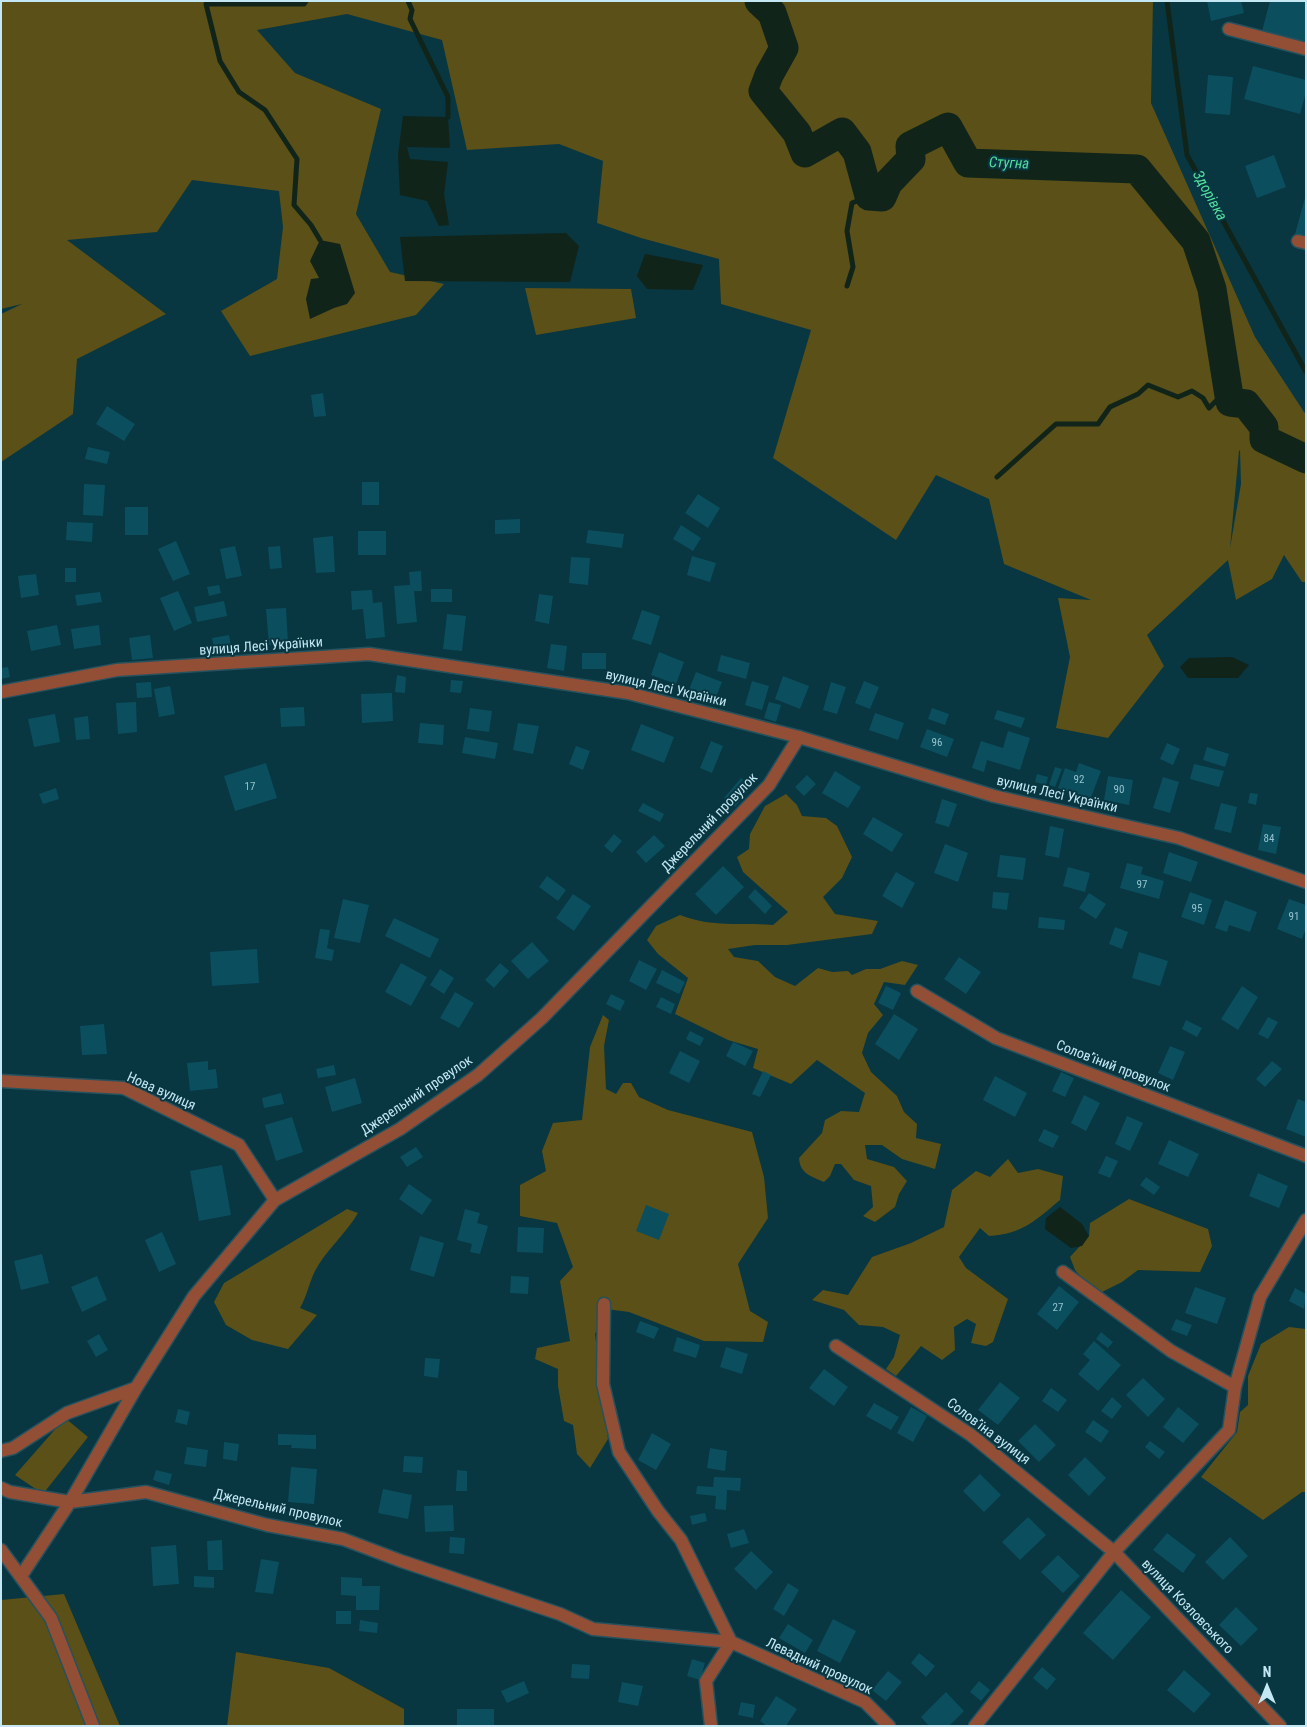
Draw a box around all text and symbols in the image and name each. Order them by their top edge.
water label: Стугна [989,154,1029,174]
water label: Здорівка [1188,168,1230,224]
street label: вулиця Лесі Українки [199,634,323,660]
street label: вулиця Лесі Українки [604,667,728,711]
house number: 96 [932,736,942,750]
street label: Джерельний провулок [658,770,762,876]
street label: вулиця Лесі Українки [995,773,1119,817]
house number: 92 [1074,773,1084,787]
house number: 17 [245,780,255,794]
house number: 90 [1114,783,1124,797]
house number: 84 [1264,832,1274,846]
house number: 97 [1137,878,1147,892]
house number: 95 [1192,902,1202,916]
house number: 91 [1289,910,1299,924]
street label: Соловʼїний провулок [1053,1037,1173,1097]
street label: Джерельний провулок [358,1052,476,1140]
street label: Нова вулиця [124,1069,198,1115]
house number: 27 [1053,1301,1063,1315]
street label: Соловʼїна вулиця [943,1395,1033,1469]
street label: Джерельний провулок [212,1486,344,1532]
street label: вулиця Козловського [1137,1556,1237,1658]
street label: Левадний провулок [763,1635,875,1699]
north arrow [1242,1662,1292,1712]
text: N [1263,1664,1271,1680]

